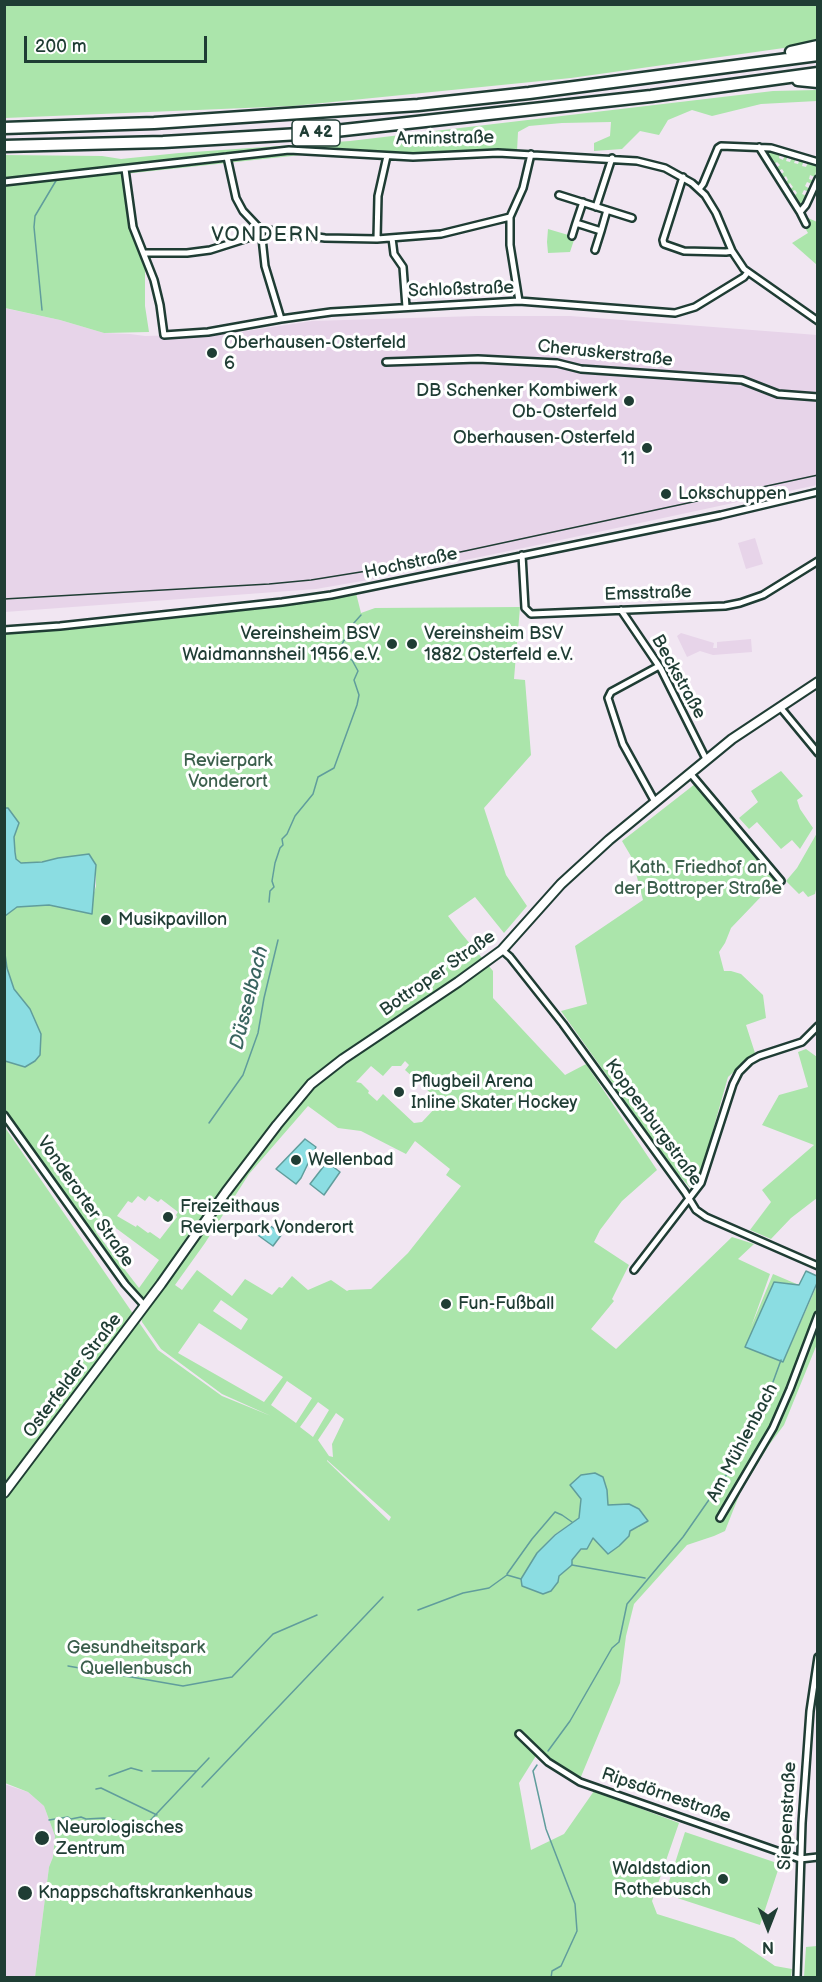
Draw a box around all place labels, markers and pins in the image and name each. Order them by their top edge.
place label: Oberhausen-Osterfeld 6 [224,332,406,374]
marker: Oberhausen-Osterfeld 6 [205,346,219,360]
place label: DB Schenker Kombiwerk Ob-Osterfeld [416,380,617,422]
marker: DB Schenker Kombiwerk Ob-Osterfeld [622,394,636,408]
place label: Oberhausen-Osterfeld 11 [453,427,635,470]
marker: Oberhausen-Osterfeld 11 [640,441,654,455]
place label: Lokschuppen [678,483,787,505]
marker: Lokschuppen [659,487,673,501]
place label: Vereinsheim BSV Waidmannsheil 1956 e.V. [182,623,380,666]
place label: Vereinsheim BSV 1882 Osterfeld e.V. [424,623,573,666]
marker: Vereinsheim BSV Waidmannsheil 1956 e.V. [385,637,399,651]
marker: Vereinsheim BSV 1882 Osterfeld e.V. [405,637,419,651]
place label: Musikpavillon [118,909,227,931]
marker: Musikpavillon [99,913,113,927]
place label: Pflugbeil Arena Inline Skater Hockey [411,1071,577,1114]
marker: Pflugbeil Arena Inline Skater Hockey [392,1085,406,1099]
place label: Wellenbad [308,1149,394,1171]
marker: Wellenbad [289,1153,303,1167]
place label: Freizeithaus Revierpark Vonderort [180,1196,354,1238]
marker: Freizeithaus Revierpark Vonderort [161,1210,175,1224]
place label: Fun-Fußball [458,1293,554,1315]
marker: Fun-Fußball [439,1297,453,1311]
place label: Neurologisches Zentrum [56,1817,183,1860]
marker: Neurologisches Zentrum [33,1829,51,1847]
place label: Waldstadion Rothebusch [612,1858,711,1900]
marker: Waldstadion Rothebusch [716,1872,730,1886]
place label: Knappschaftskrankenhaus [38,1882,253,1904]
marker: Knappschaftskrankenhaus [16,1884,34,1902]

